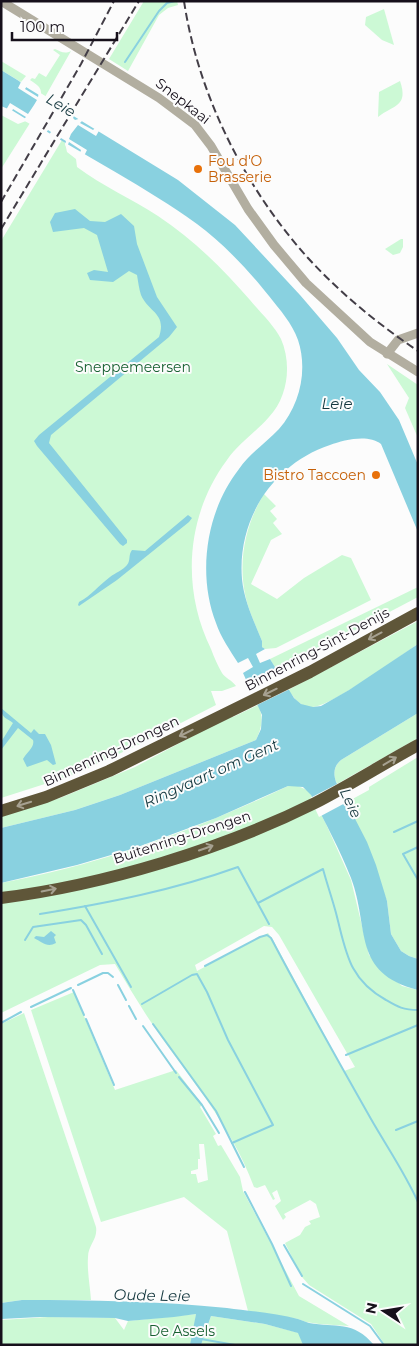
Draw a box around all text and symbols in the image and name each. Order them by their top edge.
scale bar [12,10,118,42]
text: 100 m [20,17,65,36]
street label: Snepkaai [152,74,214,128]
water label: Leie [43,89,79,121]
place label: Fou d'O Brasserie [208,152,272,186]
marker: Fou d'O Brasserie [192,163,204,175]
park label: Sneppemeersen [75,358,191,376]
water label: Leie [322,394,352,413]
place label: Bistro Taccoen [263,466,366,484]
marker: Bistro Taccoen [370,469,382,481]
street label: Binnenring-Sint-Denijs [242,603,393,695]
one-way arrow [368,632,382,642]
one-way arrow [263,687,278,697]
street label: Binnenring-Drongen [40,712,182,790]
one-way arrow [179,728,194,738]
water label: Ringvaart om Gent [140,735,282,811]
one-way arrow [383,756,397,766]
water label: Leie [336,785,366,821]
one-way arrow [16,800,32,810]
street label: Buitenring-Drongen [111,806,253,868]
one-way arrow [198,842,214,852]
one-way arrow [41,885,57,894]
water label: Oude Leie [113,1285,191,1305]
north arrow [359,1286,409,1336]
text: N [361,1301,381,1316]
park label: De Assels [149,1322,215,1340]

